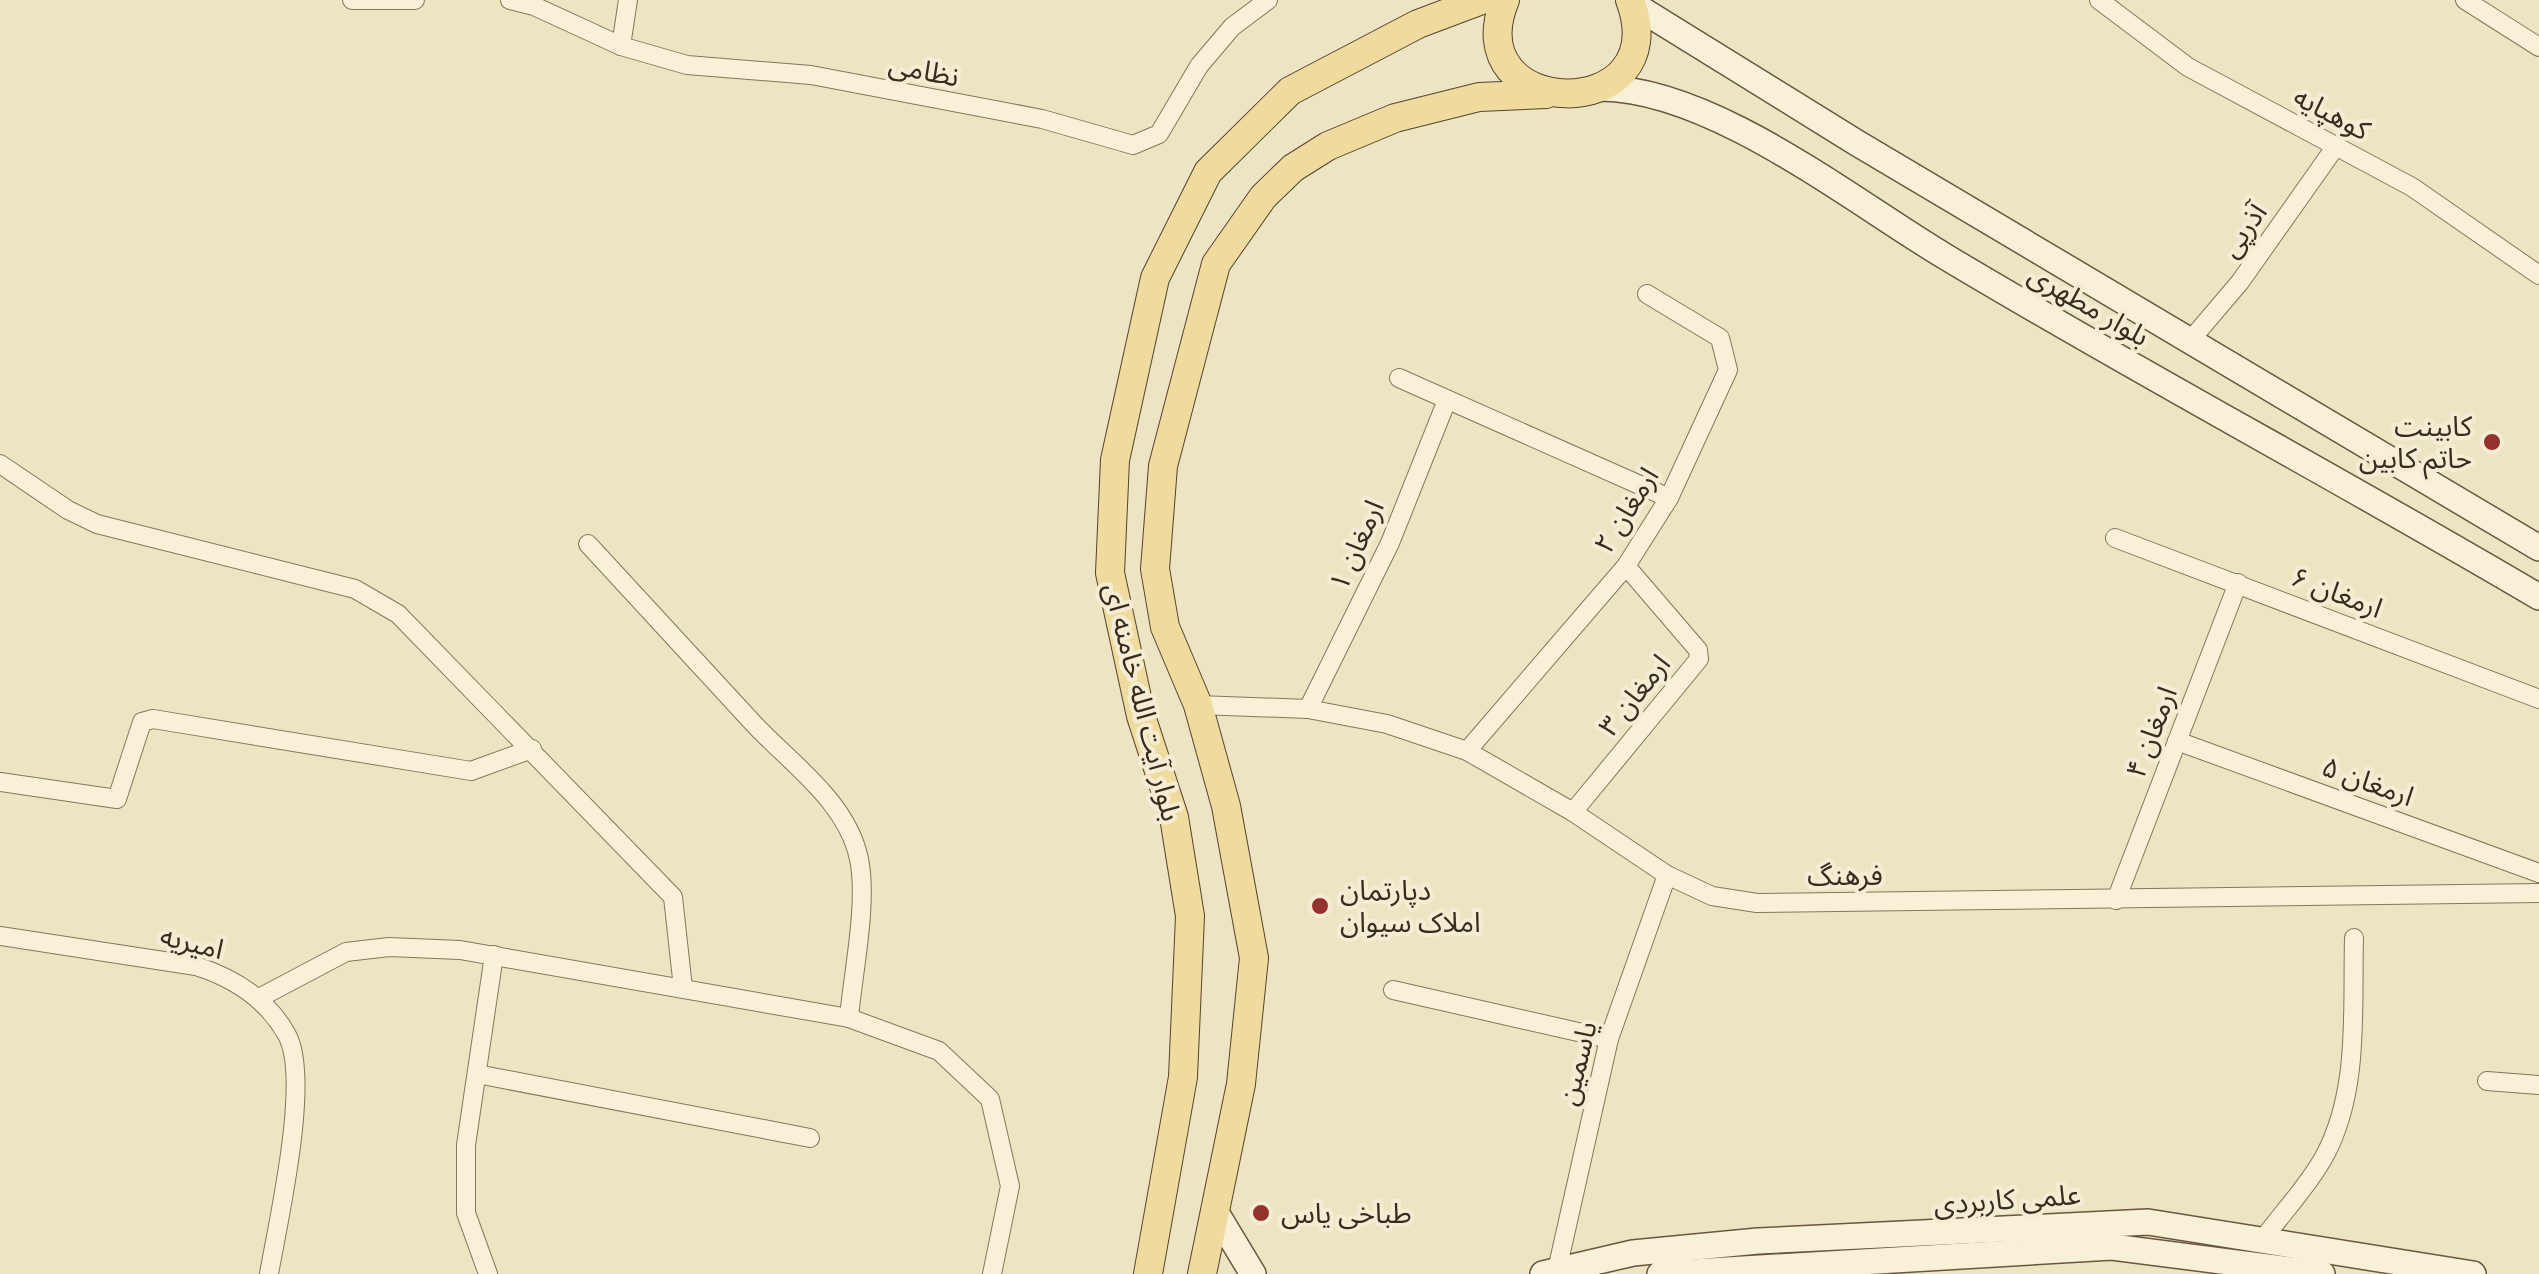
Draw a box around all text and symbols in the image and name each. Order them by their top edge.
street label: نظامی [886,45,962,95]
street label: کوهپایه [2287,77,2377,149]
street label: آذرپی [2211,194,2276,265]
street label: بلوار مطهری [2022,255,2156,355]
place label: کابینت حاتم کابین [2359,407,2472,480]
marker: کابینت حاتم کابین [2481,431,2503,453]
street label: ارمغان ۲ [1585,460,1667,560]
street label: ارمغان ۱ [1319,494,1393,596]
street label: ارمغان ۶ [2286,557,2388,627]
street label: بلوار آیت الله خامنه ای [1095,579,1191,825]
street label: ارمغان ۳ [1589,646,1679,744]
street label: ارمغان ۴ [2116,681,2186,783]
street label: ارمغان ۵ [2317,747,2419,815]
street label: فرهنگ [1807,856,1883,894]
place label: دپارتمان املاک سیوان [1340,871,1481,941]
marker: دپارتمان املاک سیوان [1309,895,1331,917]
street label: امیریه [156,916,228,968]
street label: یاسمین [1548,1017,1606,1109]
street label: علمی کاربردی [1932,1175,2082,1223]
place label: طباخی یاس [1281,1194,1412,1232]
marker: طباخی یاس [1250,1202,1272,1224]

